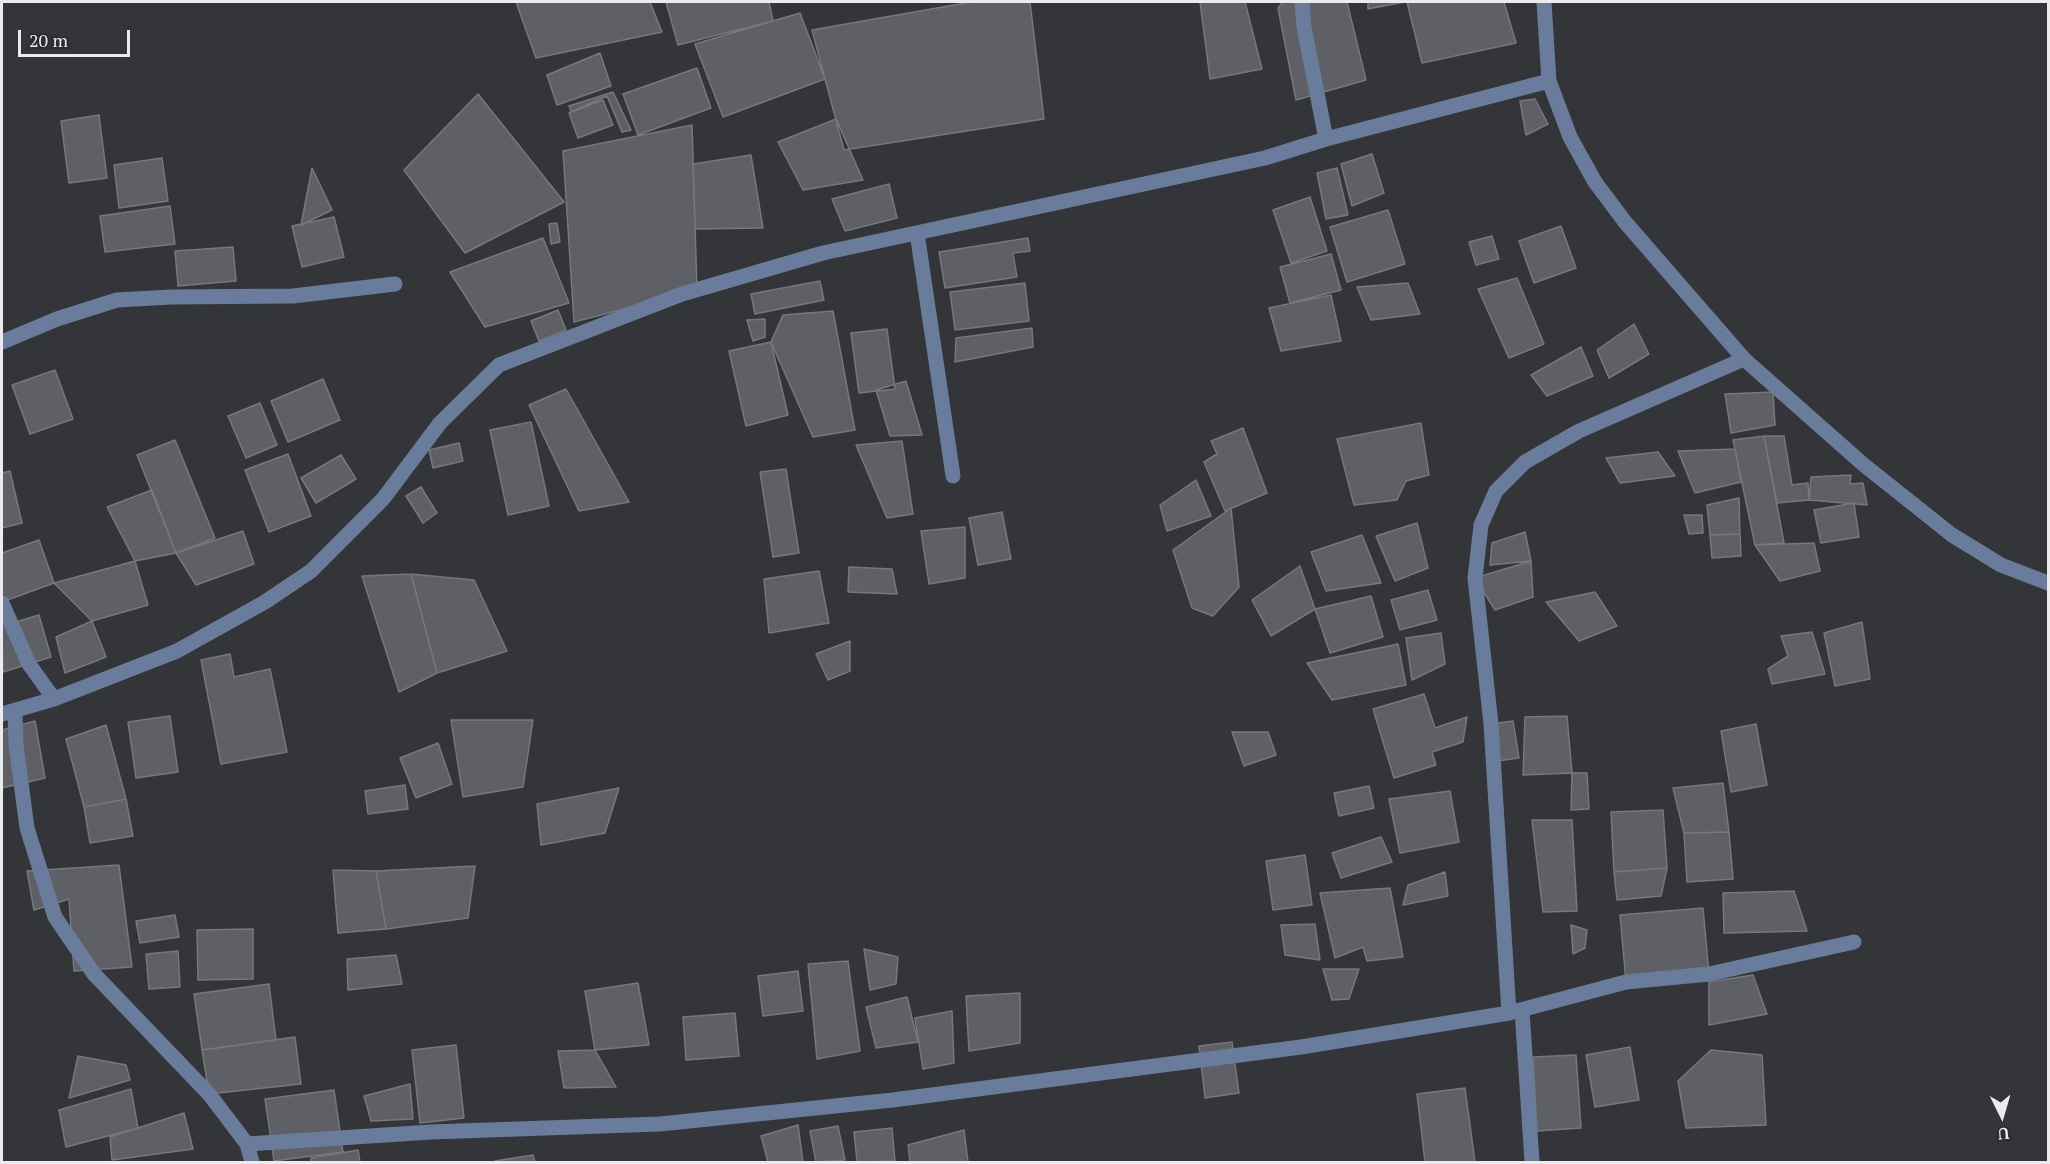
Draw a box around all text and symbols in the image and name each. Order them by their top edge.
scale bar [21,18,134,56]
text: 20 m [29,28,68,52]
north arrow [1972,1086,2032,1146]
text: U [1997,1122,2010,1145]

